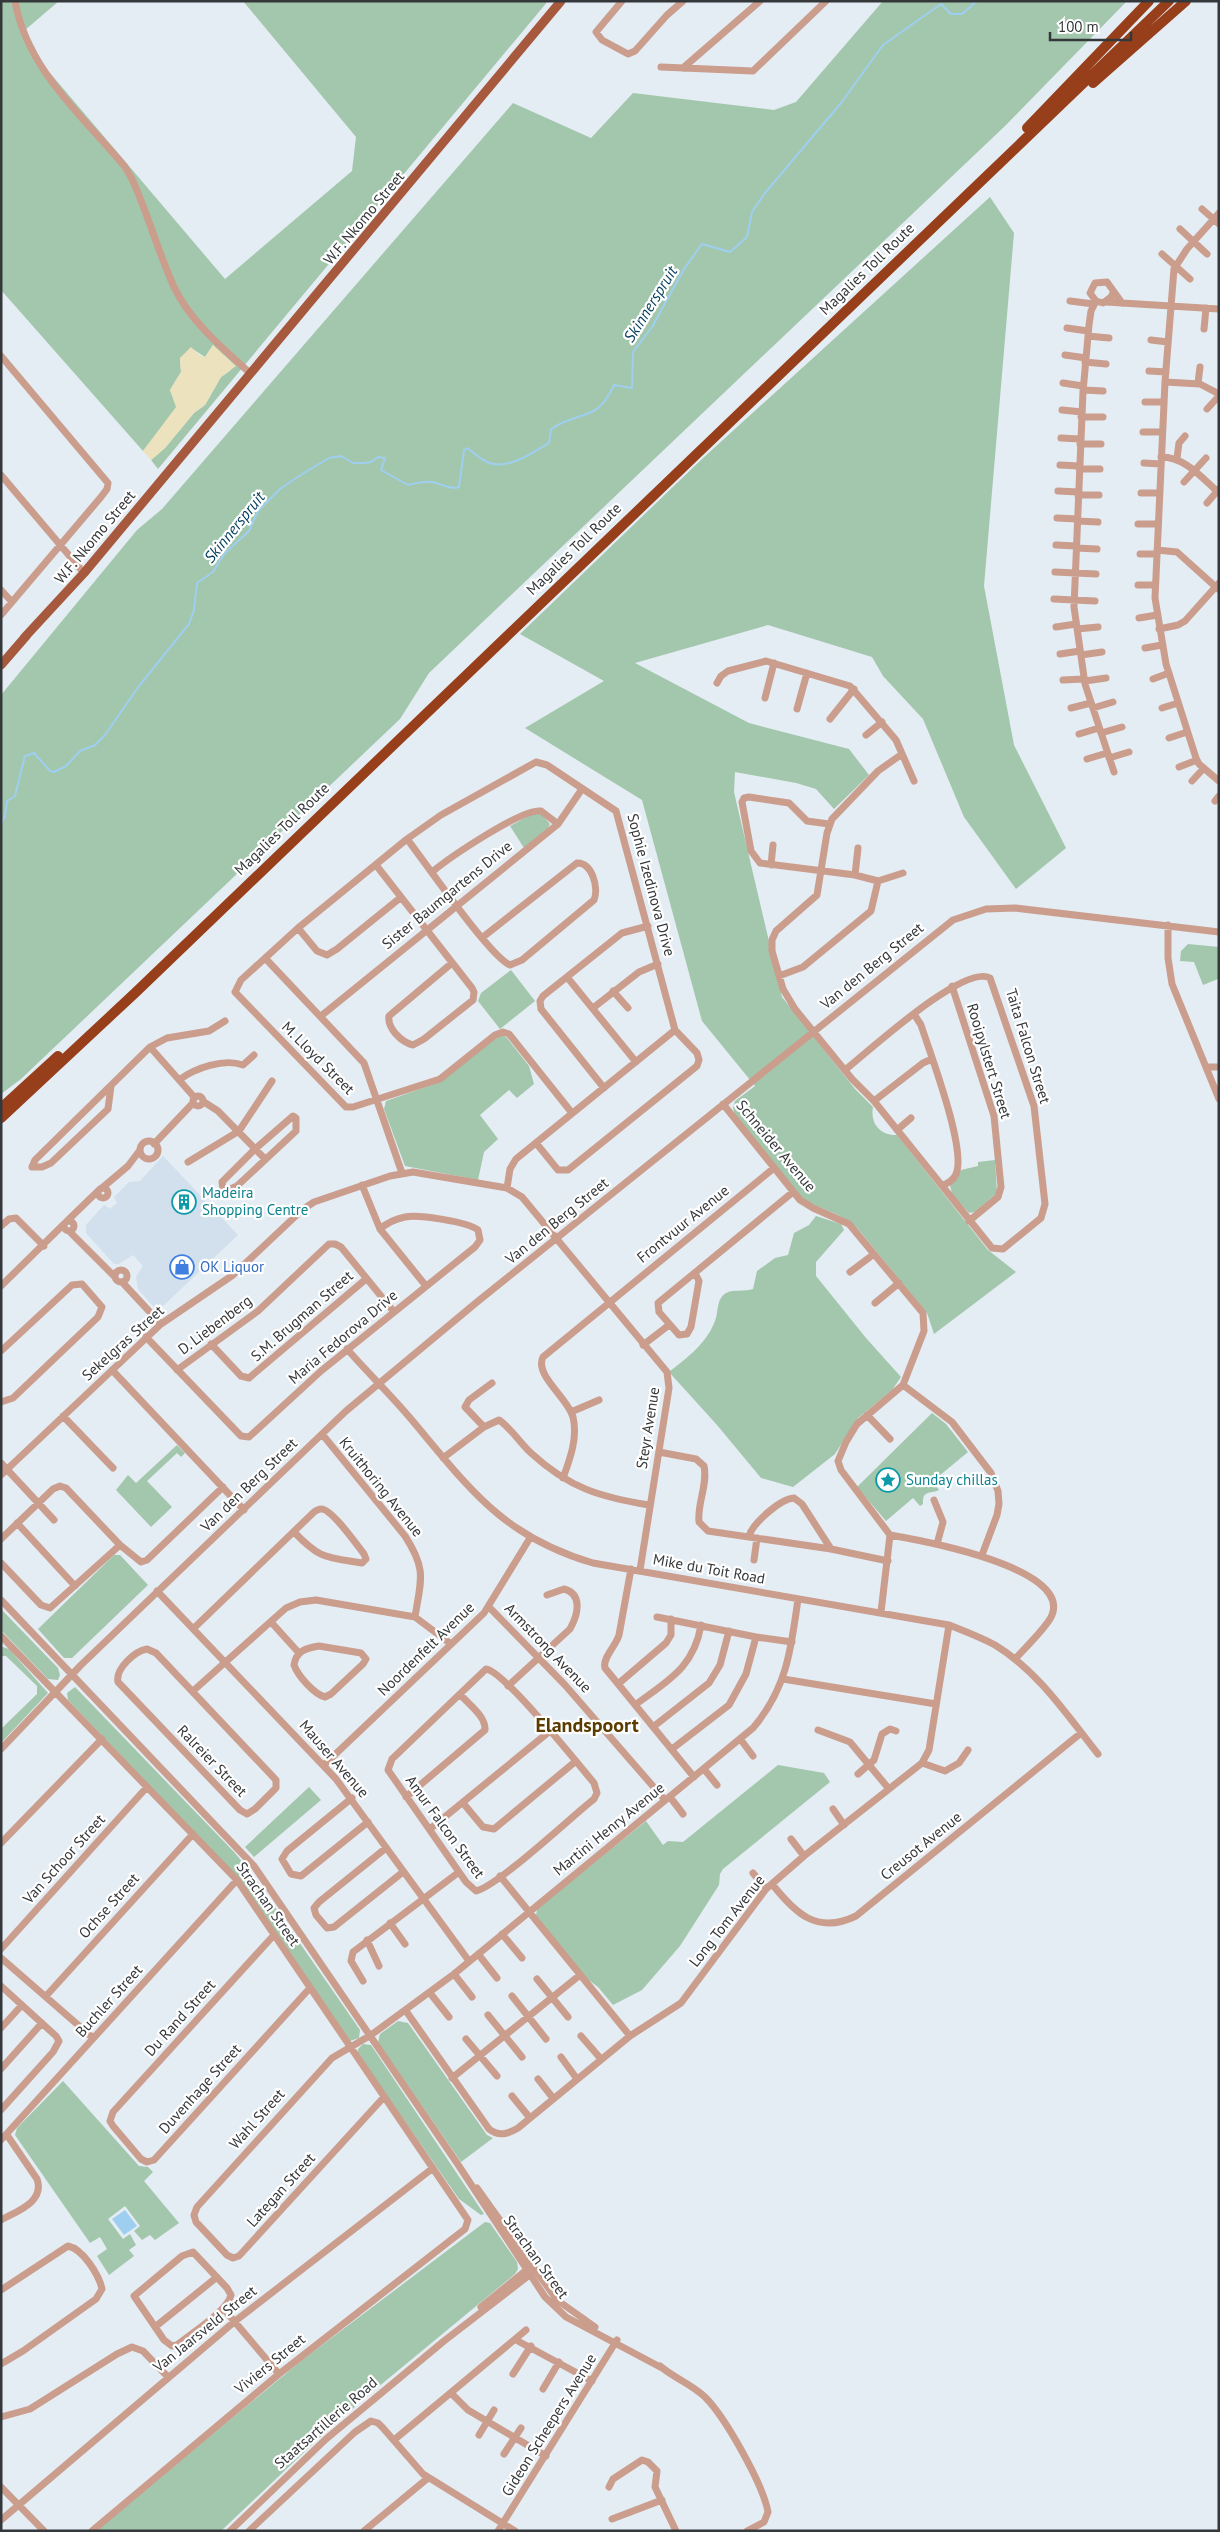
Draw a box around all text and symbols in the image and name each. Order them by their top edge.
scale bar [1050,10,1131,42]
text: 100 m [1058,17,1099,36]
street label: W.F. Nkomo Street [319,167,408,268]
street label: Magalies Toll Route [815,218,918,319]
water label: Skinnerspruit [619,261,682,346]
street label: W.F. Nkomo Street [50,486,139,587]
water label: Skinnerspruit [199,487,269,567]
street label: Magalies Toll Route [522,498,625,599]
street label: Magalies Toll Route [230,778,333,879]
street label: Sophie Izedinova Drive [623,811,680,958]
street label: Sister Baumgartens Drive [378,836,516,953]
street label: Van den Berg Street [816,918,927,1014]
street label: Taita Falcon Street [1002,986,1055,1106]
street label: Rooipylstert Street [963,1001,1016,1121]
street label: M. Lloyd Street [278,1017,359,1098]
street label: Schneider Avenue [732,1096,820,1195]
street label: Van den Berg Street [501,1173,612,1269]
street label: Frontvuur Avenue [633,1181,733,1267]
place label: Madeira Shopping Centre [202,1183,308,1219]
building icon: Madeira Shopping Centre [171,1189,197,1215]
shop icon: OK Liquor [169,1254,195,1280]
place label: OK Liquor [200,1257,264,1276]
street label: S.M. Brugman Street [247,1266,357,1365]
street label: Maria Fedorova Drive [284,1285,401,1388]
street label: D. Liebenberg [174,1291,255,1359]
street label: Sekelgras Street [78,1301,168,1384]
street label: Steyr Avenue [632,1386,663,1470]
street label: Kruithoring Avenue [335,1433,427,1540]
street label: Van den Berg Street [196,1434,301,1536]
place icon: Sunday chillas [875,1467,901,1493]
place label: Sunday chillas [906,1470,998,1489]
street label: Mike du Toit Road [652,1549,767,1588]
street label: Noordenfelt Avenue [373,1598,478,1700]
street label: Armstrong Avenue [501,1599,596,1696]
district label: Elandspoort [535,1712,639,1738]
street label: Mauser Avenue [295,1716,373,1801]
street label: Ralreier Street [173,1721,251,1800]
street label: Amur Falcon Street [402,1771,489,1882]
street label: Martini Henry Avenue [549,1778,668,1879]
street label: Creusot Avenue [876,1807,965,1884]
street label: Van Schoor Street [18,1810,109,1908]
street label: Strachan Street [232,1858,304,1950]
street label: Ochse Street [74,1869,143,1942]
street label: Long Tom Avenue [685,1871,768,1971]
street label: Buchler Street [71,1960,146,2041]
street label: Du Rand Street [140,1975,219,2060]
street label: Duvenhage Street [154,2040,245,2138]
street label: Wahl Street [225,2085,288,2153]
street label: Lategan Street [242,2149,319,2231]
street label: Strachan Street [500,2211,573,2302]
street label: Van Jaarsveld Street [148,2281,260,2377]
street label: Viviers Street [230,2329,309,2398]
street label: Gideon Scheepers Avenue [497,2350,600,2500]
street label: Staatsartillerie Road [270,2373,381,2473]

